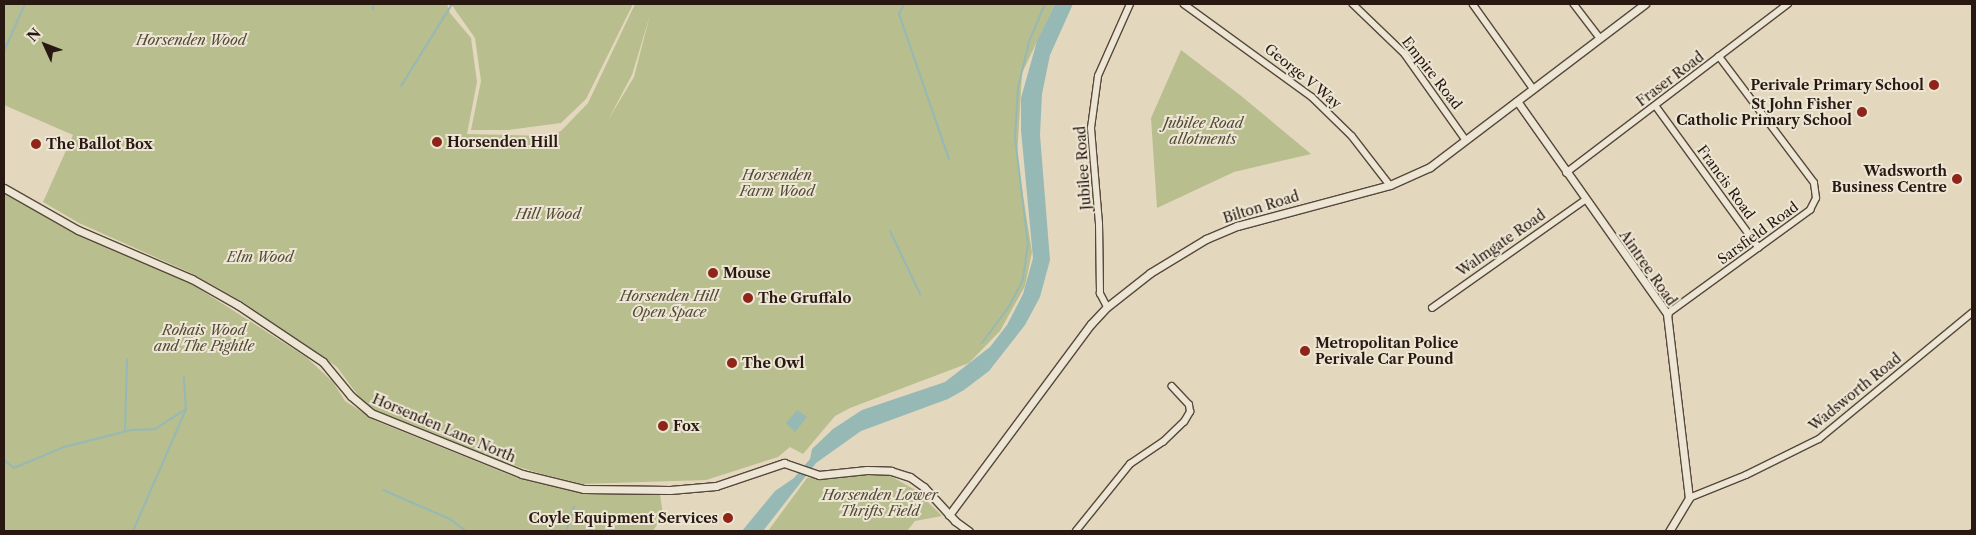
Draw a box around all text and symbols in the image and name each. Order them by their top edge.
north arrow [20,20,70,70]
text: N [23,24,45,45]
park label: Horsenden Wood [136,32,246,48]
street label: Empire Road [1398,33,1466,113]
street label: George V Way [1261,40,1345,112]
street label: Fraser Road [1633,48,1707,110]
place label: Perivale Primary School [1750,77,1924,93]
marker: Perivale Primary School [1928,79,1940,91]
place label: St John Fisher Catholic Primary School [1676,96,1852,128]
marker: St John Fisher Catholic Primary School [1856,106,1868,118]
park label: Jubilee Road allotments [1163,115,1243,148]
street label: Jubilee Road [1072,125,1094,211]
place label: Horsenden Hill [447,134,558,150]
place label: The Ballot Box [46,136,153,152]
marker: Horsenden Hill [431,136,443,148]
marker: The Ballot Box [30,138,42,150]
street label: Francis Road [1694,142,1758,222]
place label: Wadsworth Business Centre [1832,163,1947,196]
park label: Horsenden Farm Wood [740,167,814,200]
marker: Wadsworth Business Centre [1951,173,1963,185]
street label: Bilton Road [1221,187,1301,227]
street label: Sarsfield Road [1714,198,1802,268]
park label: Hill Wood [515,206,581,222]
street label: Walmgate Road [1453,206,1549,280]
street label: Aintree Road [1616,227,1680,309]
park label: Elm Wood [227,249,293,265]
place label: Mouse [723,265,771,281]
marker: Mouse [707,267,719,279]
park label: Horsenden Hill Open Space [620,288,718,321]
place label: The Gruffalo [758,290,851,306]
marker: The Gruffalo [742,292,754,304]
park label: Rohais Wood and The Pightle [154,322,254,354]
place label: Metropolitan Police Perivale Car Pound [1315,335,1458,368]
marker: Metropolitan Police Perivale Car Pound [1299,345,1311,357]
street label: Wadsworth Road [1806,350,1904,434]
place label: The Owl [742,355,804,371]
marker: The Owl [726,357,738,369]
street label: Horsenden Lane North [370,390,518,466]
place label: Fox [673,418,699,434]
marker: Fox [657,420,669,432]
park label: Horsenden Lower Thrifts Field [822,487,938,520]
place label: Coyle Equipment Services [529,510,718,526]
marker: Coyle Equipment Services [722,512,734,524]

